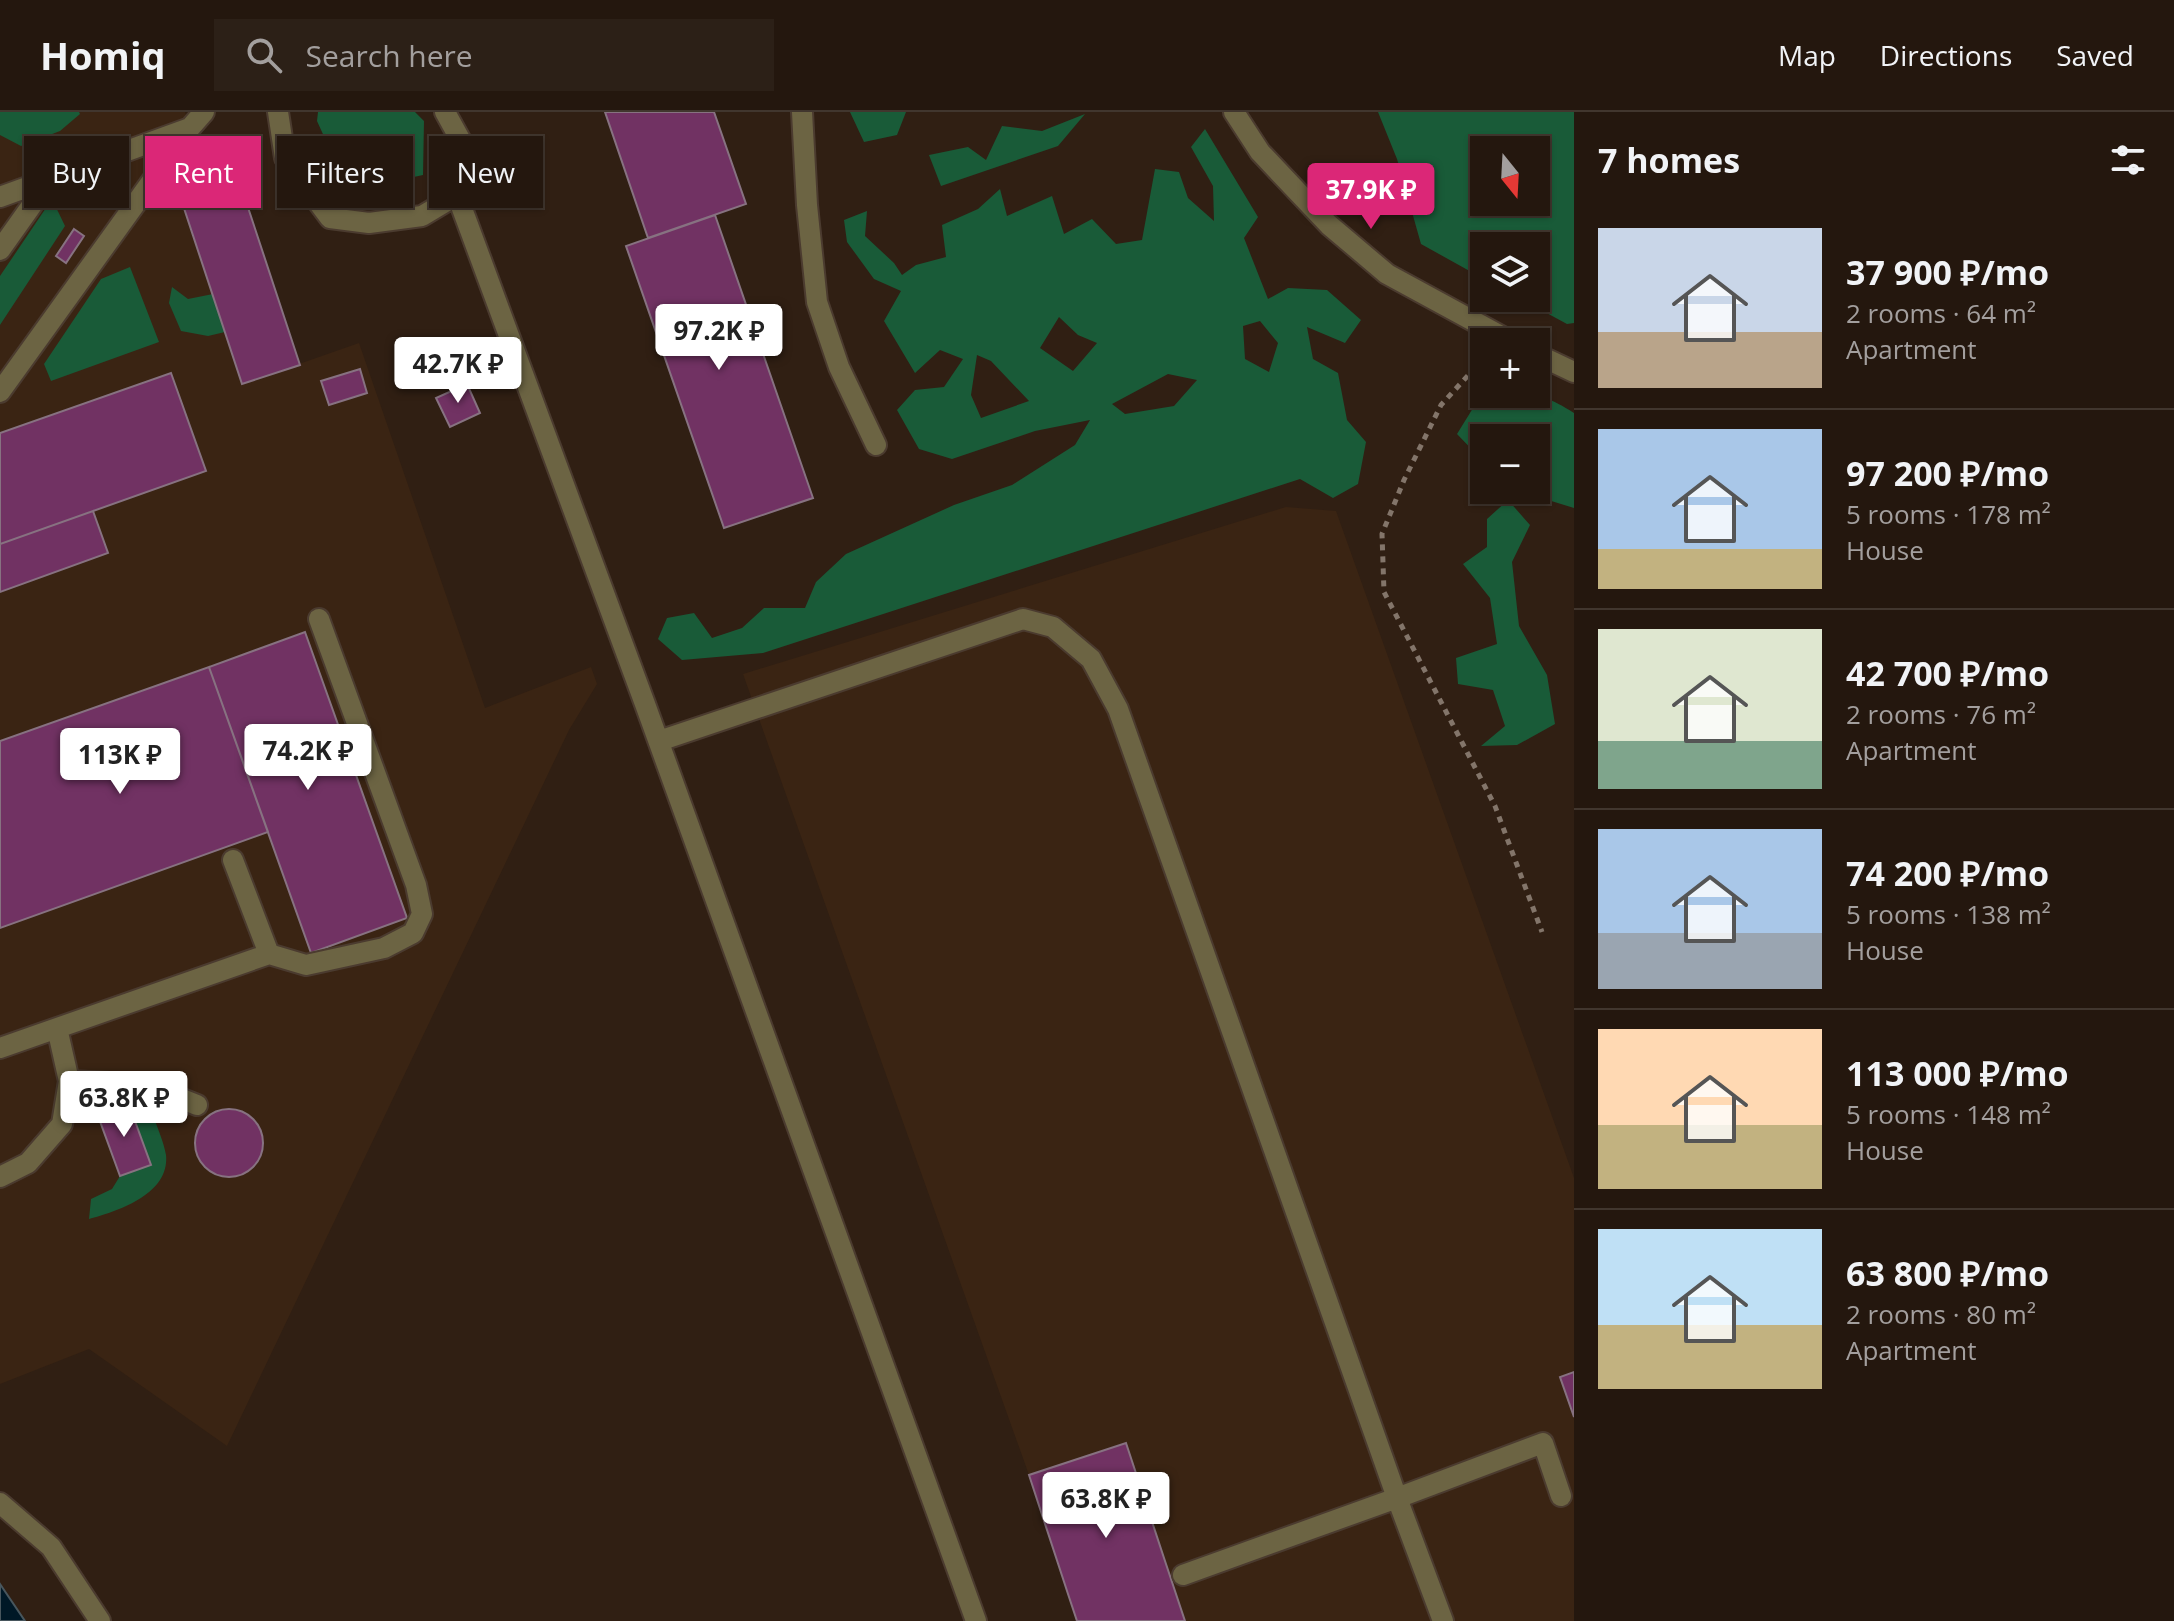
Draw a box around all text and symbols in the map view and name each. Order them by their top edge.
search box [214,19,774,91]
text: Homiq [40,29,166,81]
icon: search [242,33,286,77]
text: Search here [306,35,473,76]
text: Map [1778,36,1836,74]
text: Directions [1880,36,2012,74]
text: Saved [2056,36,2134,74]
chip: Buy [24,136,129,208]
chip: Rent [145,136,261,208]
chip: Filters [277,136,413,208]
chip: New [429,136,543,208]
north arrow [1470,136,1550,216]
map controls [1470,136,1550,504]
text: 7 homes [1598,137,1740,183]
icon: filters [2106,138,2150,182]
pin: 37.9K ₽ [1297,163,1445,231]
text: 37.9K ₽ [1325,171,1417,207]
button: layers [1470,232,1550,312]
text: 37 900 ₽/mo [1846,249,2049,295]
icon: home [1662,260,1758,356]
text: 2 rooms · 64 m² [1846,295,2036,331]
pin: 97.2K ₽ [645,304,793,372]
text: 97.2K ₽ [673,312,765,348]
button: + [1470,328,1550,408]
text: Apartment [1846,331,1977,367]
pin: 42.7K ₽ [384,337,532,405]
text: 42.7K ₽ [412,345,504,381]
button: − [1470,424,1550,504]
text: 97 200 ₽/mo [1846,450,2049,496]
icon: home [1662,461,1758,557]
text: 5 rooms · 178 m² [1846,496,2051,532]
text: House [1846,532,1924,568]
text: 42 700 ₽/mo [1846,650,2049,696]
icon: home [1662,661,1758,757]
text: 2 rooms · 76 m² [1846,696,2036,732]
pin: 74.2K ₽ [234,724,382,792]
pin: 113K ₽ [55,728,185,796]
text: 74.2K ₽ [262,732,354,768]
text: Apartment [1846,732,1977,768]
text: 113K ₽ [78,736,162,772]
text: 74 200 ₽/mo [1846,850,2049,896]
icon: home [1662,861,1758,957]
text: 5 rooms · 138 m² [1846,896,2051,932]
text: House [1846,932,1924,968]
text: 113 000 ₽/mo [1846,1050,2069,1096]
icon: home [1662,1061,1758,1157]
pin: 63.8K ₽ [50,1071,198,1139]
text: 63.8K ₽ [78,1079,170,1115]
text: 5 rooms · 148 m² [1846,1096,2051,1132]
text: House [1846,1132,1924,1168]
text: 63 800 ₽/mo [1846,1250,2049,1296]
icon: home [1662,1261,1758,1357]
text: 2 rooms · 80 m² [1846,1296,2036,1332]
text: Apartment [1846,1332,1977,1368]
pin: 63.8K ₽ [1032,1472,1180,1540]
text: 63.8K ₽ [1060,1480,1152,1516]

